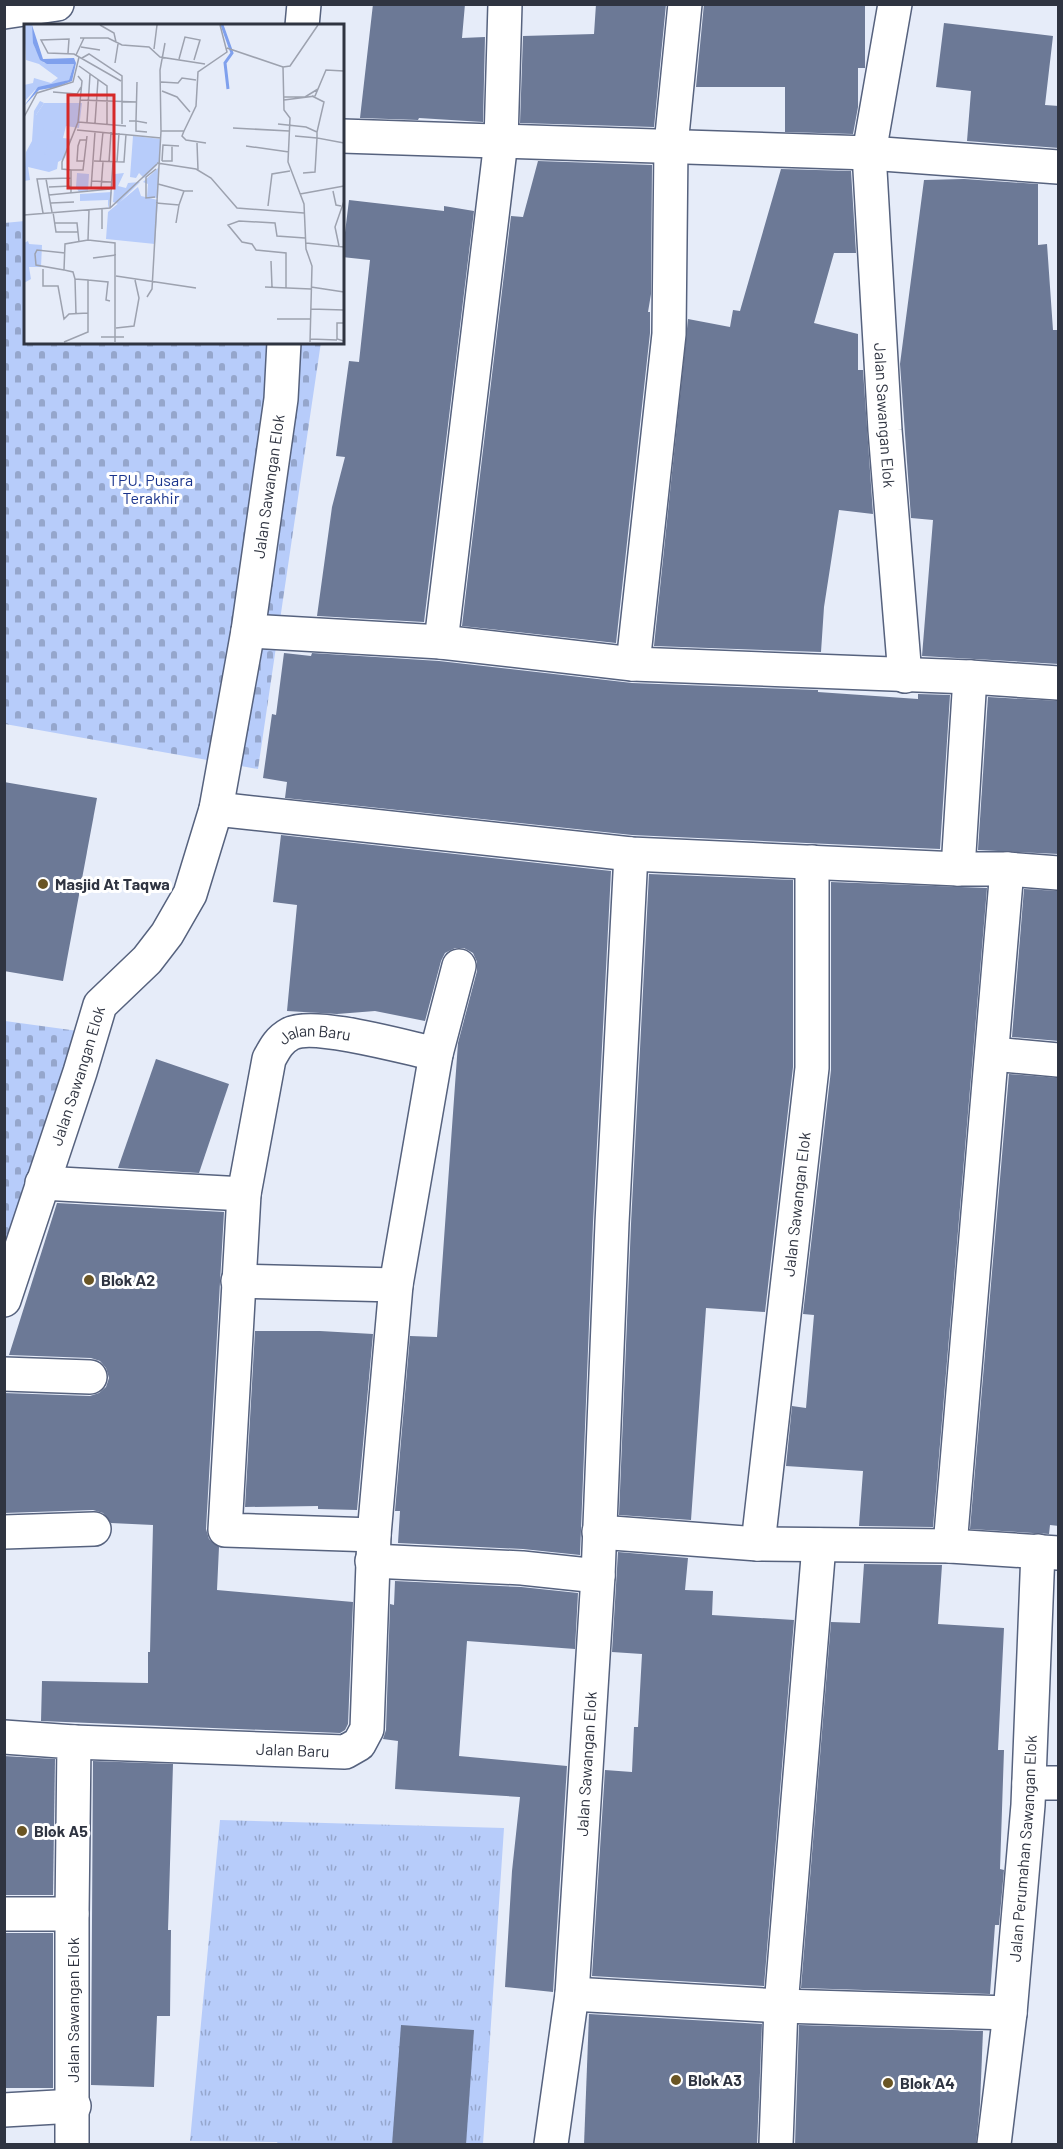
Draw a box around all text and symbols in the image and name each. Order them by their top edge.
inset map [24,24,344,344]
street label: Jalan Sawangan Elok [871,342,900,489]
street label: Jalan Sawangan Elok [248,413,288,560]
park label: TPU. Pusara Terakhir [109,470,193,507]
place label: Masjid At Taqwa [55,874,170,893]
marker: Masjid At Taqwa [36,877,50,891]
street label: Jalan Sawangan Elok [46,1004,108,1148]
street label: Jalan Baru [274,1020,352,1048]
street label: Jalan Sawangan Elok [778,1131,814,1277]
place label: Blok A2 [101,1270,155,1289]
marker: Blok A2 [82,1273,96,1287]
street label: Jalan Sawangan Elok [572,1691,600,1837]
street label: Jalan Perumahan Sawangan Elok [1004,1735,1040,1963]
street label: Jalan Baru [256,1739,330,1760]
place label: Blok A5 [34,1821,88,1840]
marker: Blok A5 [15,1824,29,1838]
street label: Jalan Sawangan Elok [63,1937,82,2083]
place label: Blok A3 [688,2070,742,2089]
marker: Blok A3 [669,2073,683,2087]
place label: Blok A4 [900,2073,955,2092]
marker: Blok A4 [881,2076,895,2090]

